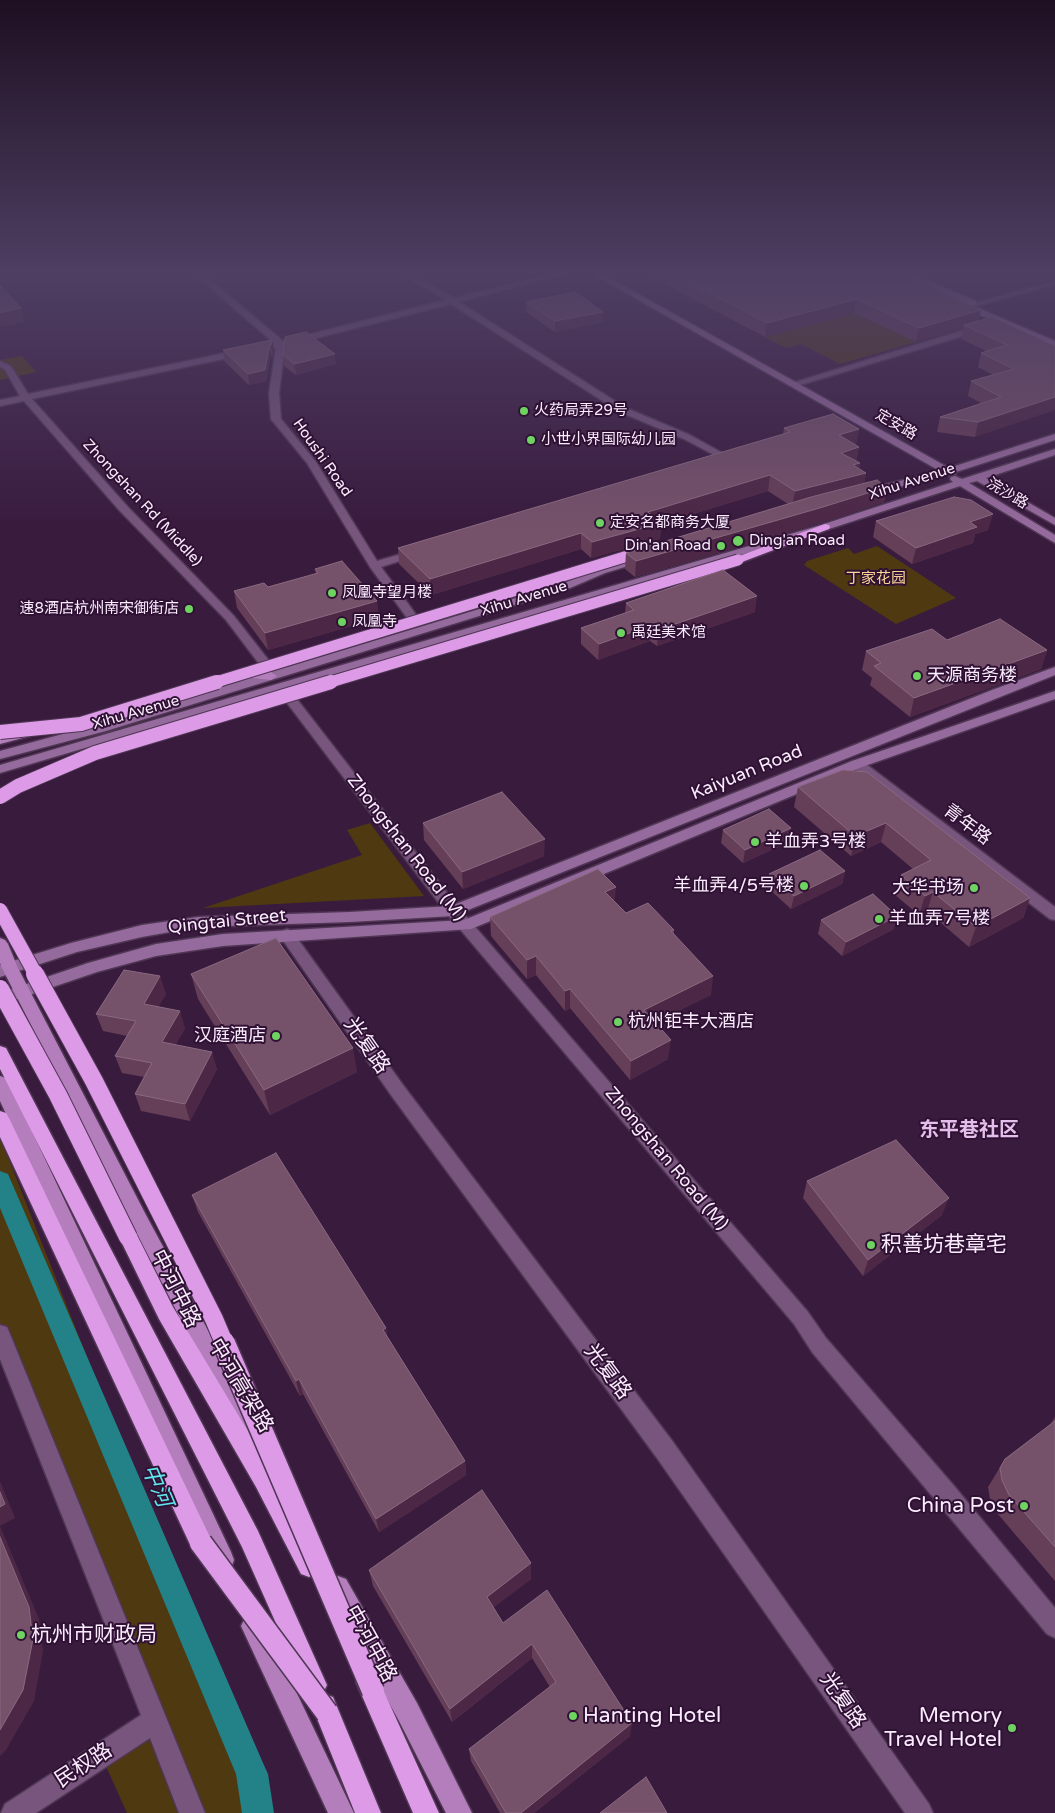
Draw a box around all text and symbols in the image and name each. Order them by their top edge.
place label: 火药局弄29号 [534,402,628,420]
marker: 火药局弄29号 [518,405,530,417]
street label: 定安路 [872,406,920,444]
street label: Houshi Road [289,416,355,500]
place label: 小世小界国际幼儿园 [541,431,676,449]
marker: 小世小界国际幼儿园 [525,434,537,446]
street label: Zhongshan Rd (Middle) [79,436,205,570]
street label: Xihu Avenue [867,460,957,504]
street label: 浣沙路 [983,475,1031,513]
place label: 定安名都商务大厦 [610,514,730,532]
marker: 定安名都商务大厦 [594,517,606,529]
place label: Ding'an Road [749,532,845,550]
marker: Ding'an Road [731,534,745,548]
place label: Din'an Road [625,537,711,555]
marker: Din'an Road [715,540,727,552]
park label: 丁家花园 [846,570,906,588]
street label: Xihu Avenue [479,577,569,621]
place label: 凤凰寺望月楼 [342,584,432,602]
marker: 凤凰寺望月楼 [326,587,338,599]
place label: 速8酒店杭州南宋御街店 [20,600,179,618]
marker: 速8酒店杭州南宋御街店 [183,603,195,615]
place label: 凤凰寺 [352,613,397,631]
marker: 凤凰寺 [336,616,348,628]
place label: 禹廷美术馆 [631,624,706,642]
marker: 禹廷美术馆 [615,627,627,639]
place label: 天源商务楼 [927,665,1017,687]
marker: 天源商务楼 [911,670,923,682]
street label: Xihu Avenue [90,692,182,734]
street label: Kaiyuan Road [688,741,806,805]
street label: Zhongshan Road (M) [342,770,470,926]
street label: 青年路 [939,800,995,850]
place label: 羊血弄3号楼 [765,831,866,853]
marker: 羊血弄3号楼 [749,836,761,848]
place label: 羊血弄4/5号楼 [673,875,794,897]
place label: 大华书场 [892,877,964,899]
marker: 羊血弄4/5号楼 [798,880,810,892]
marker: 大华书场 [968,882,980,894]
street label: Qingtai Street [167,905,287,939]
place label: 羊血弄7号楼 [889,908,990,930]
marker: 羊血弄7号楼 [873,913,885,925]
place label: 杭州钜丰大酒店 [628,1011,754,1033]
street label: 光复路 [338,1013,394,1079]
marker: 杭州钜丰大酒店 [612,1016,624,1028]
place label: 汉庭酒店 [194,1025,266,1047]
marker: 汉庭酒店 [270,1030,282,1042]
street label: Zhongshan Road (M) [600,1083,732,1235]
district label: 东平巷社区 [919,1119,1019,1143]
place label: 积善坊巷章宅 [881,1232,1007,1258]
marker: 积善坊巷章宅 [865,1239,877,1251]
street label: 中河中路 [145,1246,205,1332]
street label: 中河高架路 [202,1335,278,1437]
street label: 光复路 [578,1339,636,1405]
water label: 中河 [135,1461,177,1511]
place label: China Post [907,1493,1014,1519]
marker: China Post [1018,1500,1030,1512]
street label: 中河中路 [339,1601,401,1687]
place label: 杭州市财政局 [31,1622,157,1648]
marker: 杭州市财政局 [15,1629,27,1641]
street label: 光复路 [814,1668,870,1734]
place label: Hanting Hotel [583,1703,721,1729]
place label: Memory Travel Hotel [884,1703,1002,1753]
marker: Hanting Hotel [567,1710,579,1722]
marker: Memory Travel Hotel [1006,1722,1018,1734]
street label: 民权路 [51,1738,117,1794]

